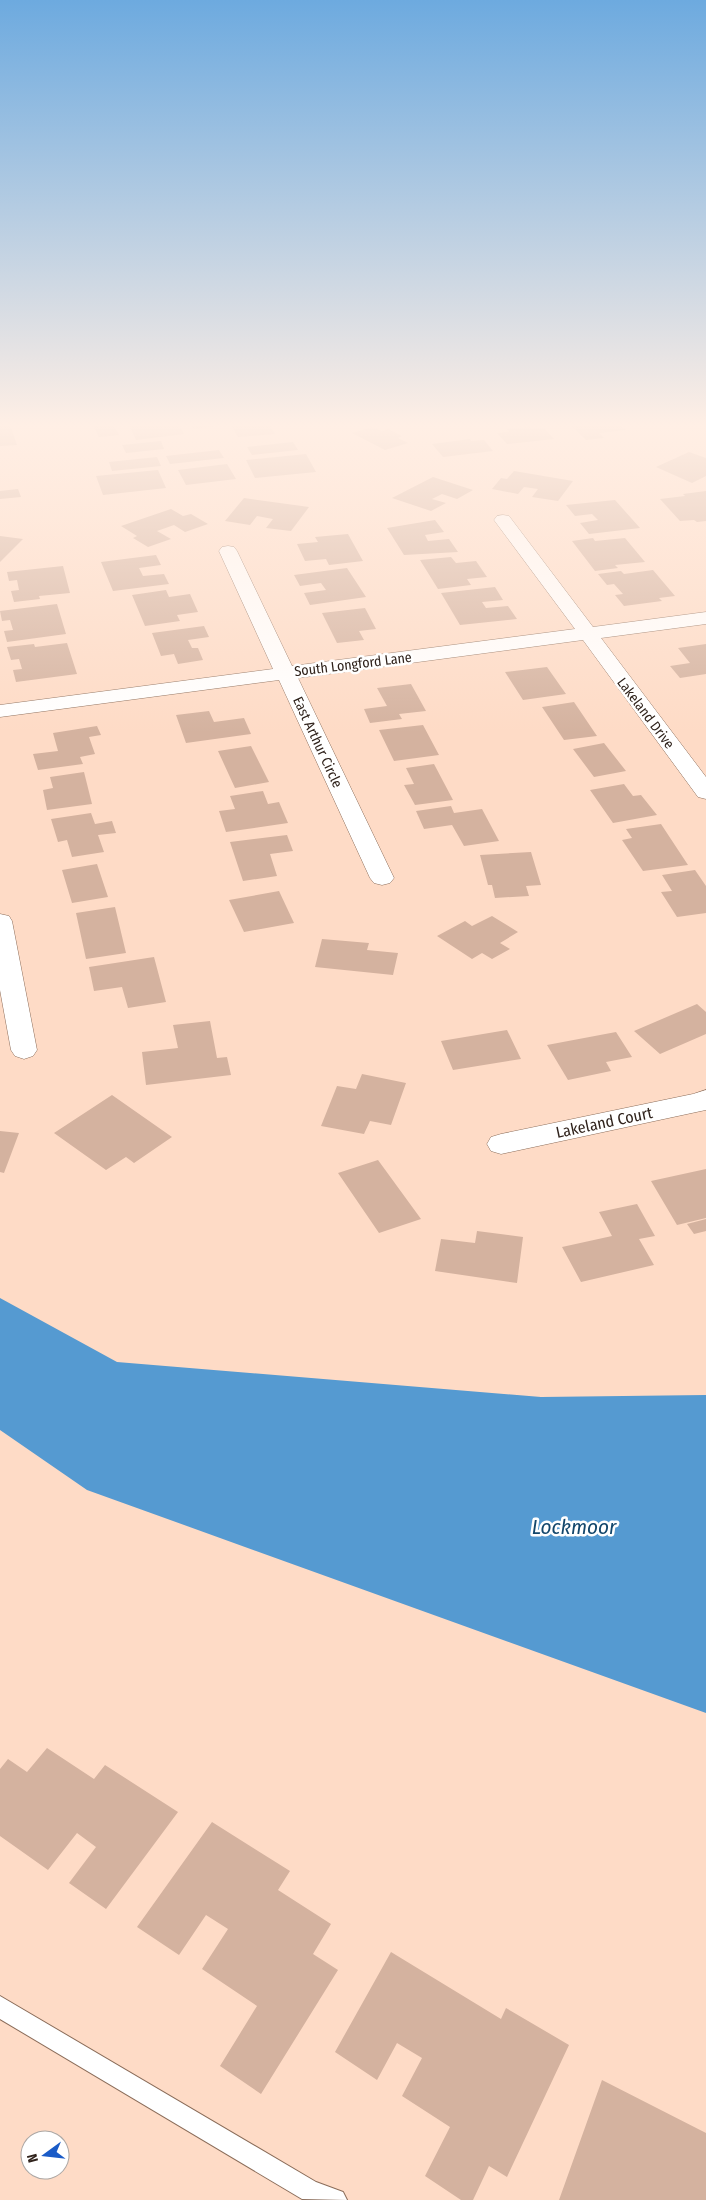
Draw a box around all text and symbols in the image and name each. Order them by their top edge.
street label: South Longford Lane [293,649,413,680]
street label: Lakeland Drive [613,674,678,752]
street label: East Arthur Circle [289,694,346,790]
street label: Lakeland Court [554,1103,655,1142]
water label: Lockmoor [532,1514,617,1540]
north arrow [20,2130,70,2180]
text: N [24,2152,42,2164]

